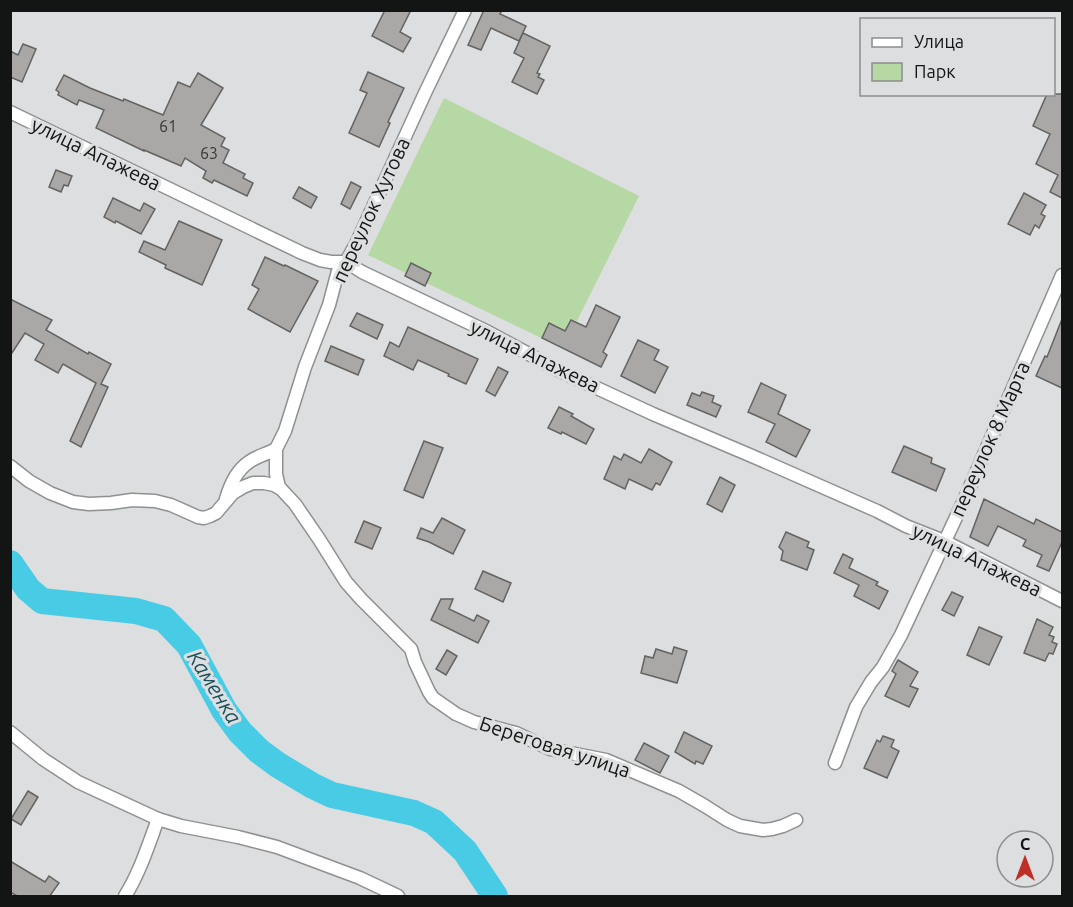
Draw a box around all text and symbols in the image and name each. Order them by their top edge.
legend [860,18,1055,96]
text: Улица [914,31,964,51]
text: Парк [914,61,955,81]
street label: улица Апажева [28,112,165,195]
house number: 61 [159,117,177,135]
street label: переулок Хутова [327,134,414,286]
house number: 63 [200,144,218,162]
street label: улица Апажева [467,314,604,397]
street label: переулок 8 Марта [945,358,1034,520]
street label: улица Апажева [909,518,1046,601]
water label: Каменка [183,646,247,727]
street label: Береговая улица [477,711,633,782]
north arrow [995,829,1055,889]
text: С [1020,835,1030,853]

